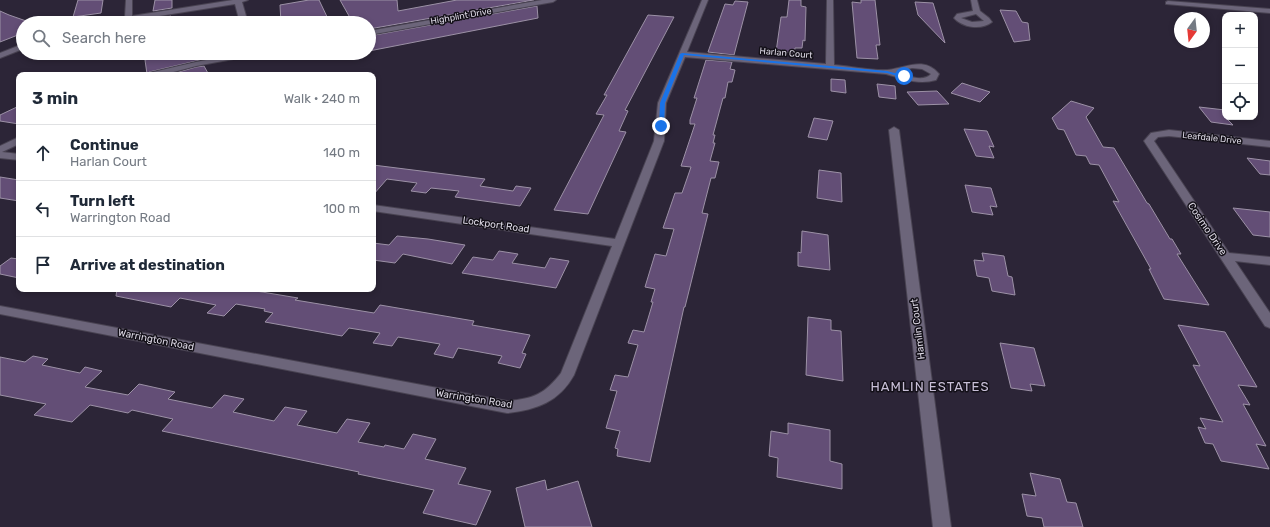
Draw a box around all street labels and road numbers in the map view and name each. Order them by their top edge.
street label: Highplint Drive [430,6,492,26]
street label: Harlan Court [759,46,813,60]
street label: Leafdale Drive [1182,130,1242,146]
street label: Cosimo Drive [1185,200,1229,258]
street label: Lockport Road [462,214,530,236]
street label: Hamlin Court [908,298,928,360]
street label: Warrington Road [117,327,195,353]
street label: Warrington Road [435,387,513,411]

